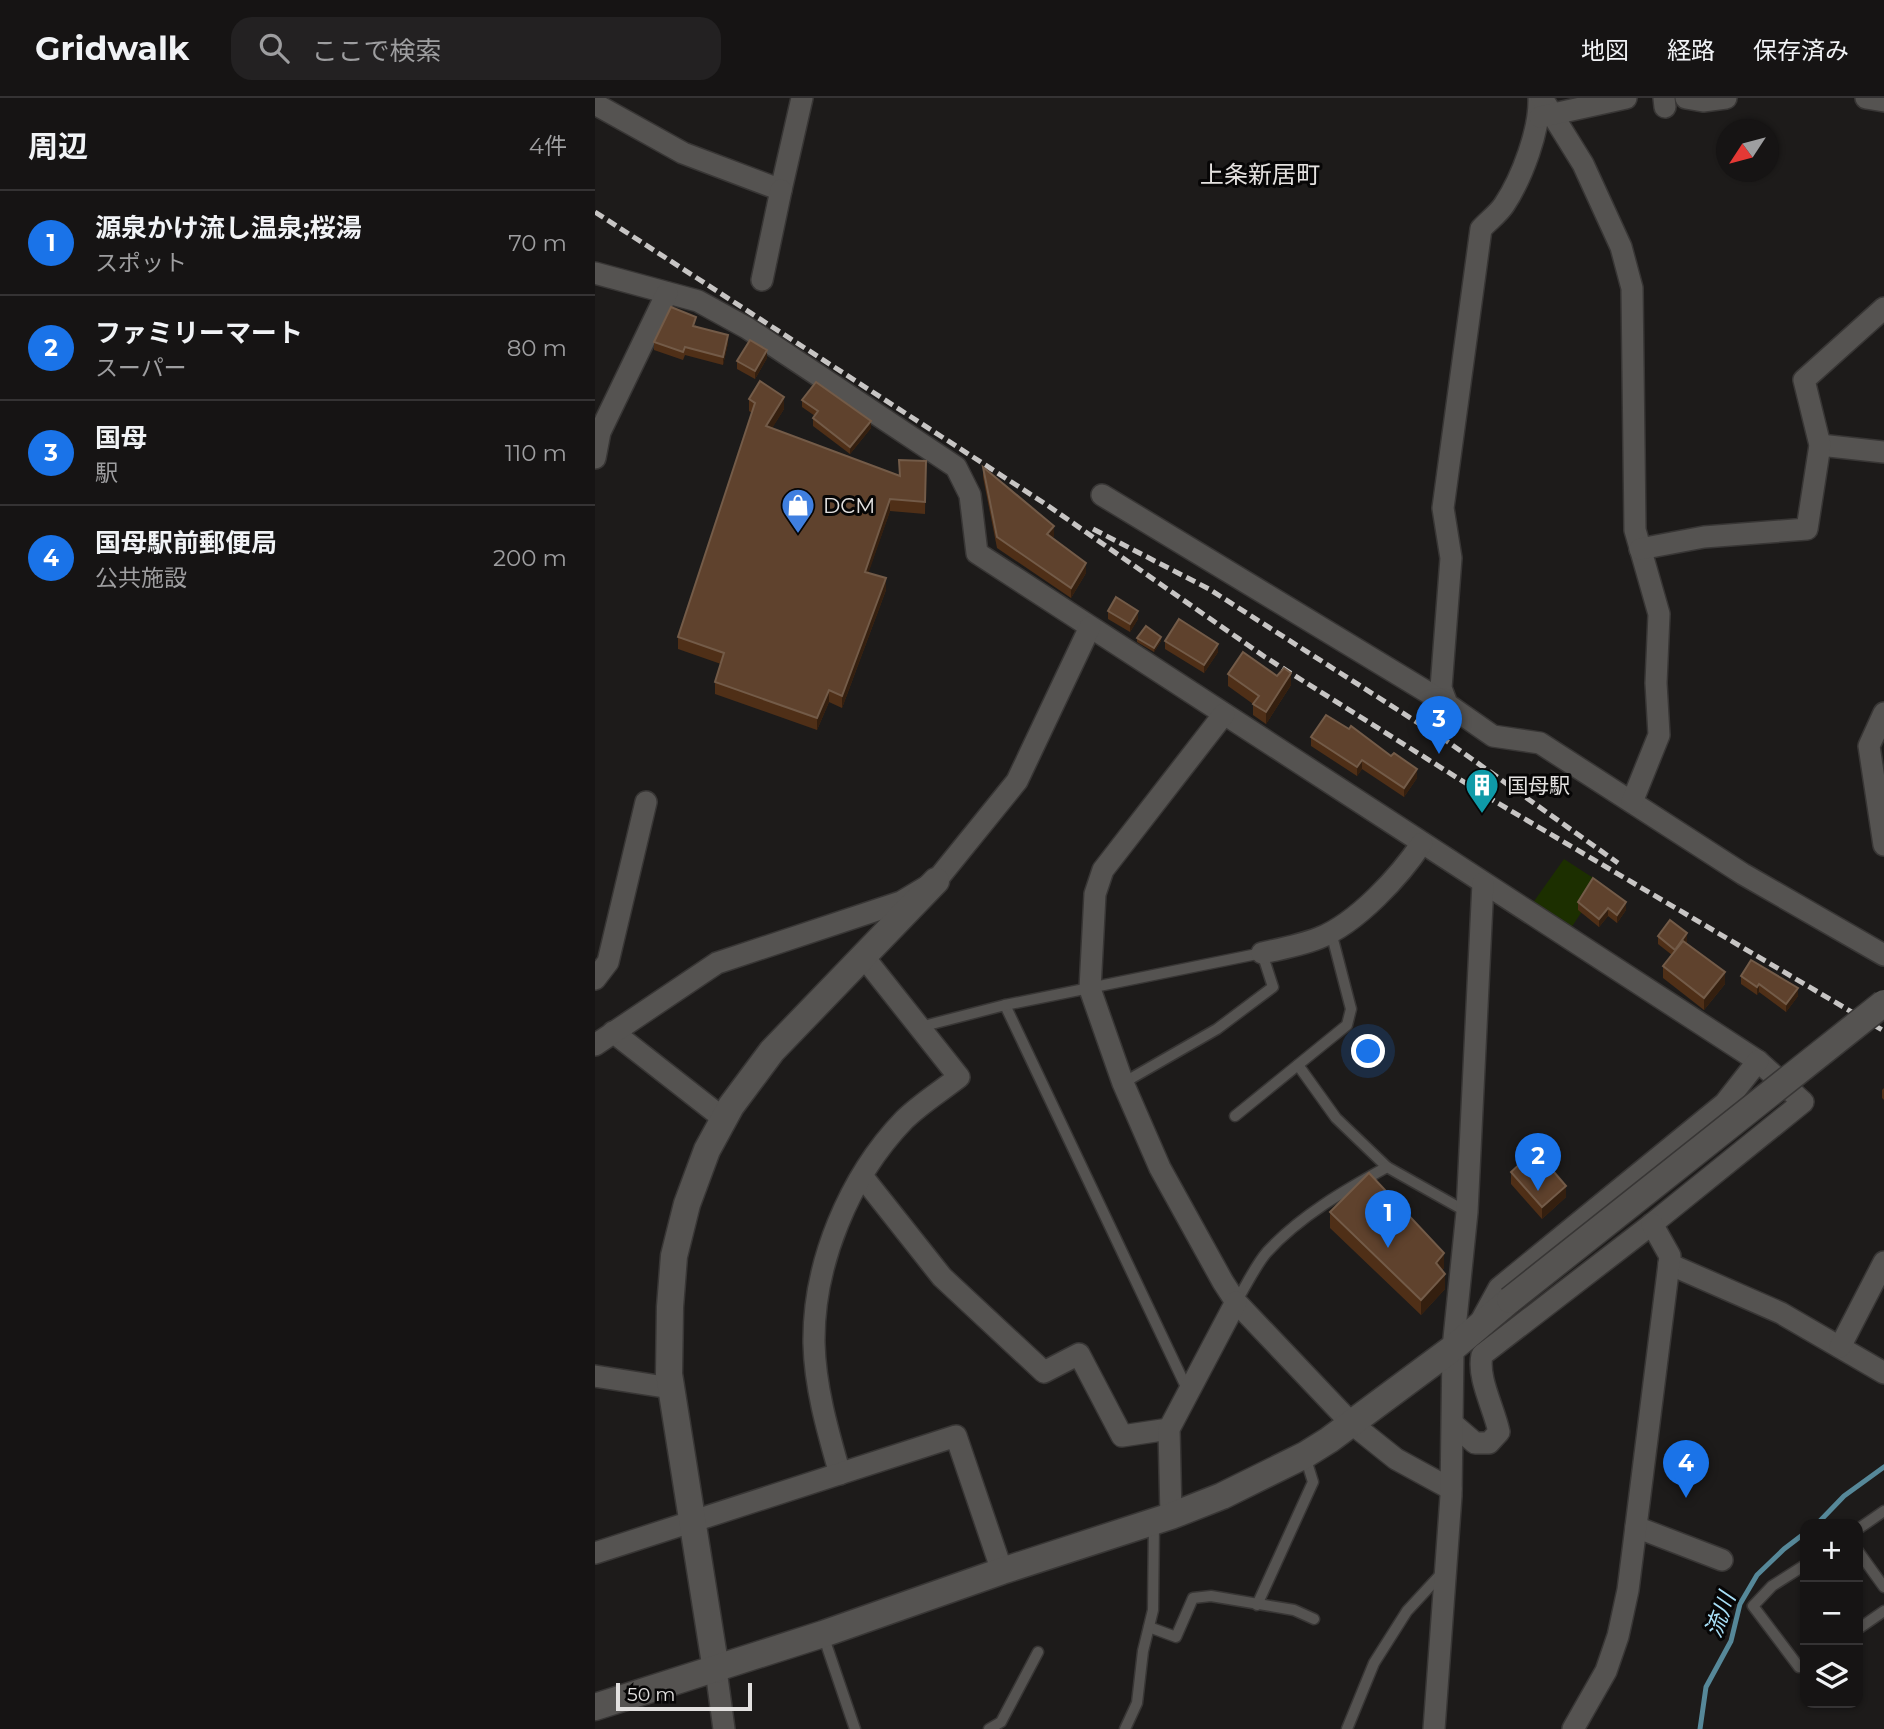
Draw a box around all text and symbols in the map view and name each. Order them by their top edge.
search box [231,17,721,80]
text: Gridwalk [35,28,189,68]
icon: search [255,29,293,67]
text: ここで検索 [311,35,441,67]
text: 地図 [1581,36,1629,65]
text: 経路 [1667,36,1715,65]
text: 保存済み [1753,36,1849,65]
north arrow [1716,119,1779,182]
text: 周辺 [28,128,88,165]
text: 4件 [529,132,567,160]
district label: 上条新居町 [1200,160,1320,189]
text: 源泉かけ流し温泉;桜湯 [95,212,362,244]
text: 1 [46,229,56,257]
text: 70 m [508,229,567,257]
text: スポット [95,249,187,277]
text: ファミリーマート [95,317,303,349]
text: 2 [44,334,58,362]
text: 80 m [507,334,567,362]
text: スーパー [95,354,187,382]
text: 国母 [95,422,147,454]
text: 3 [44,439,58,467]
text: 110 m [505,439,567,467]
text: 駅 [95,459,118,487]
shop icon: DCM [779,486,817,535]
place label: DCM [823,493,875,518]
text: 国母駅前郵便局 [95,527,277,559]
text: 4 [43,544,59,572]
text: 200 m [493,544,567,572]
text: 公共施設 [95,564,187,592]
pin: 3 [1416,696,1462,754]
building icon: 国母駅 [1463,766,1501,815]
place label: 国母駅 [1507,773,1570,798]
your location [1351,1034,1385,1068]
pin: 2 [1515,1133,1561,1191]
pin: 1 [1365,1190,1411,1248]
pin: 4 [1663,1440,1709,1498]
map controls [1800,1519,1863,1708]
button: + [1800,1519,1863,1582]
button: − [1800,1582,1863,1645]
water label: 流川 [1699,1586,1742,1641]
button: layers [1800,1645,1863,1708]
scale bar [616,1680,753,1712]
text: 50 m [627,1683,675,1706]

